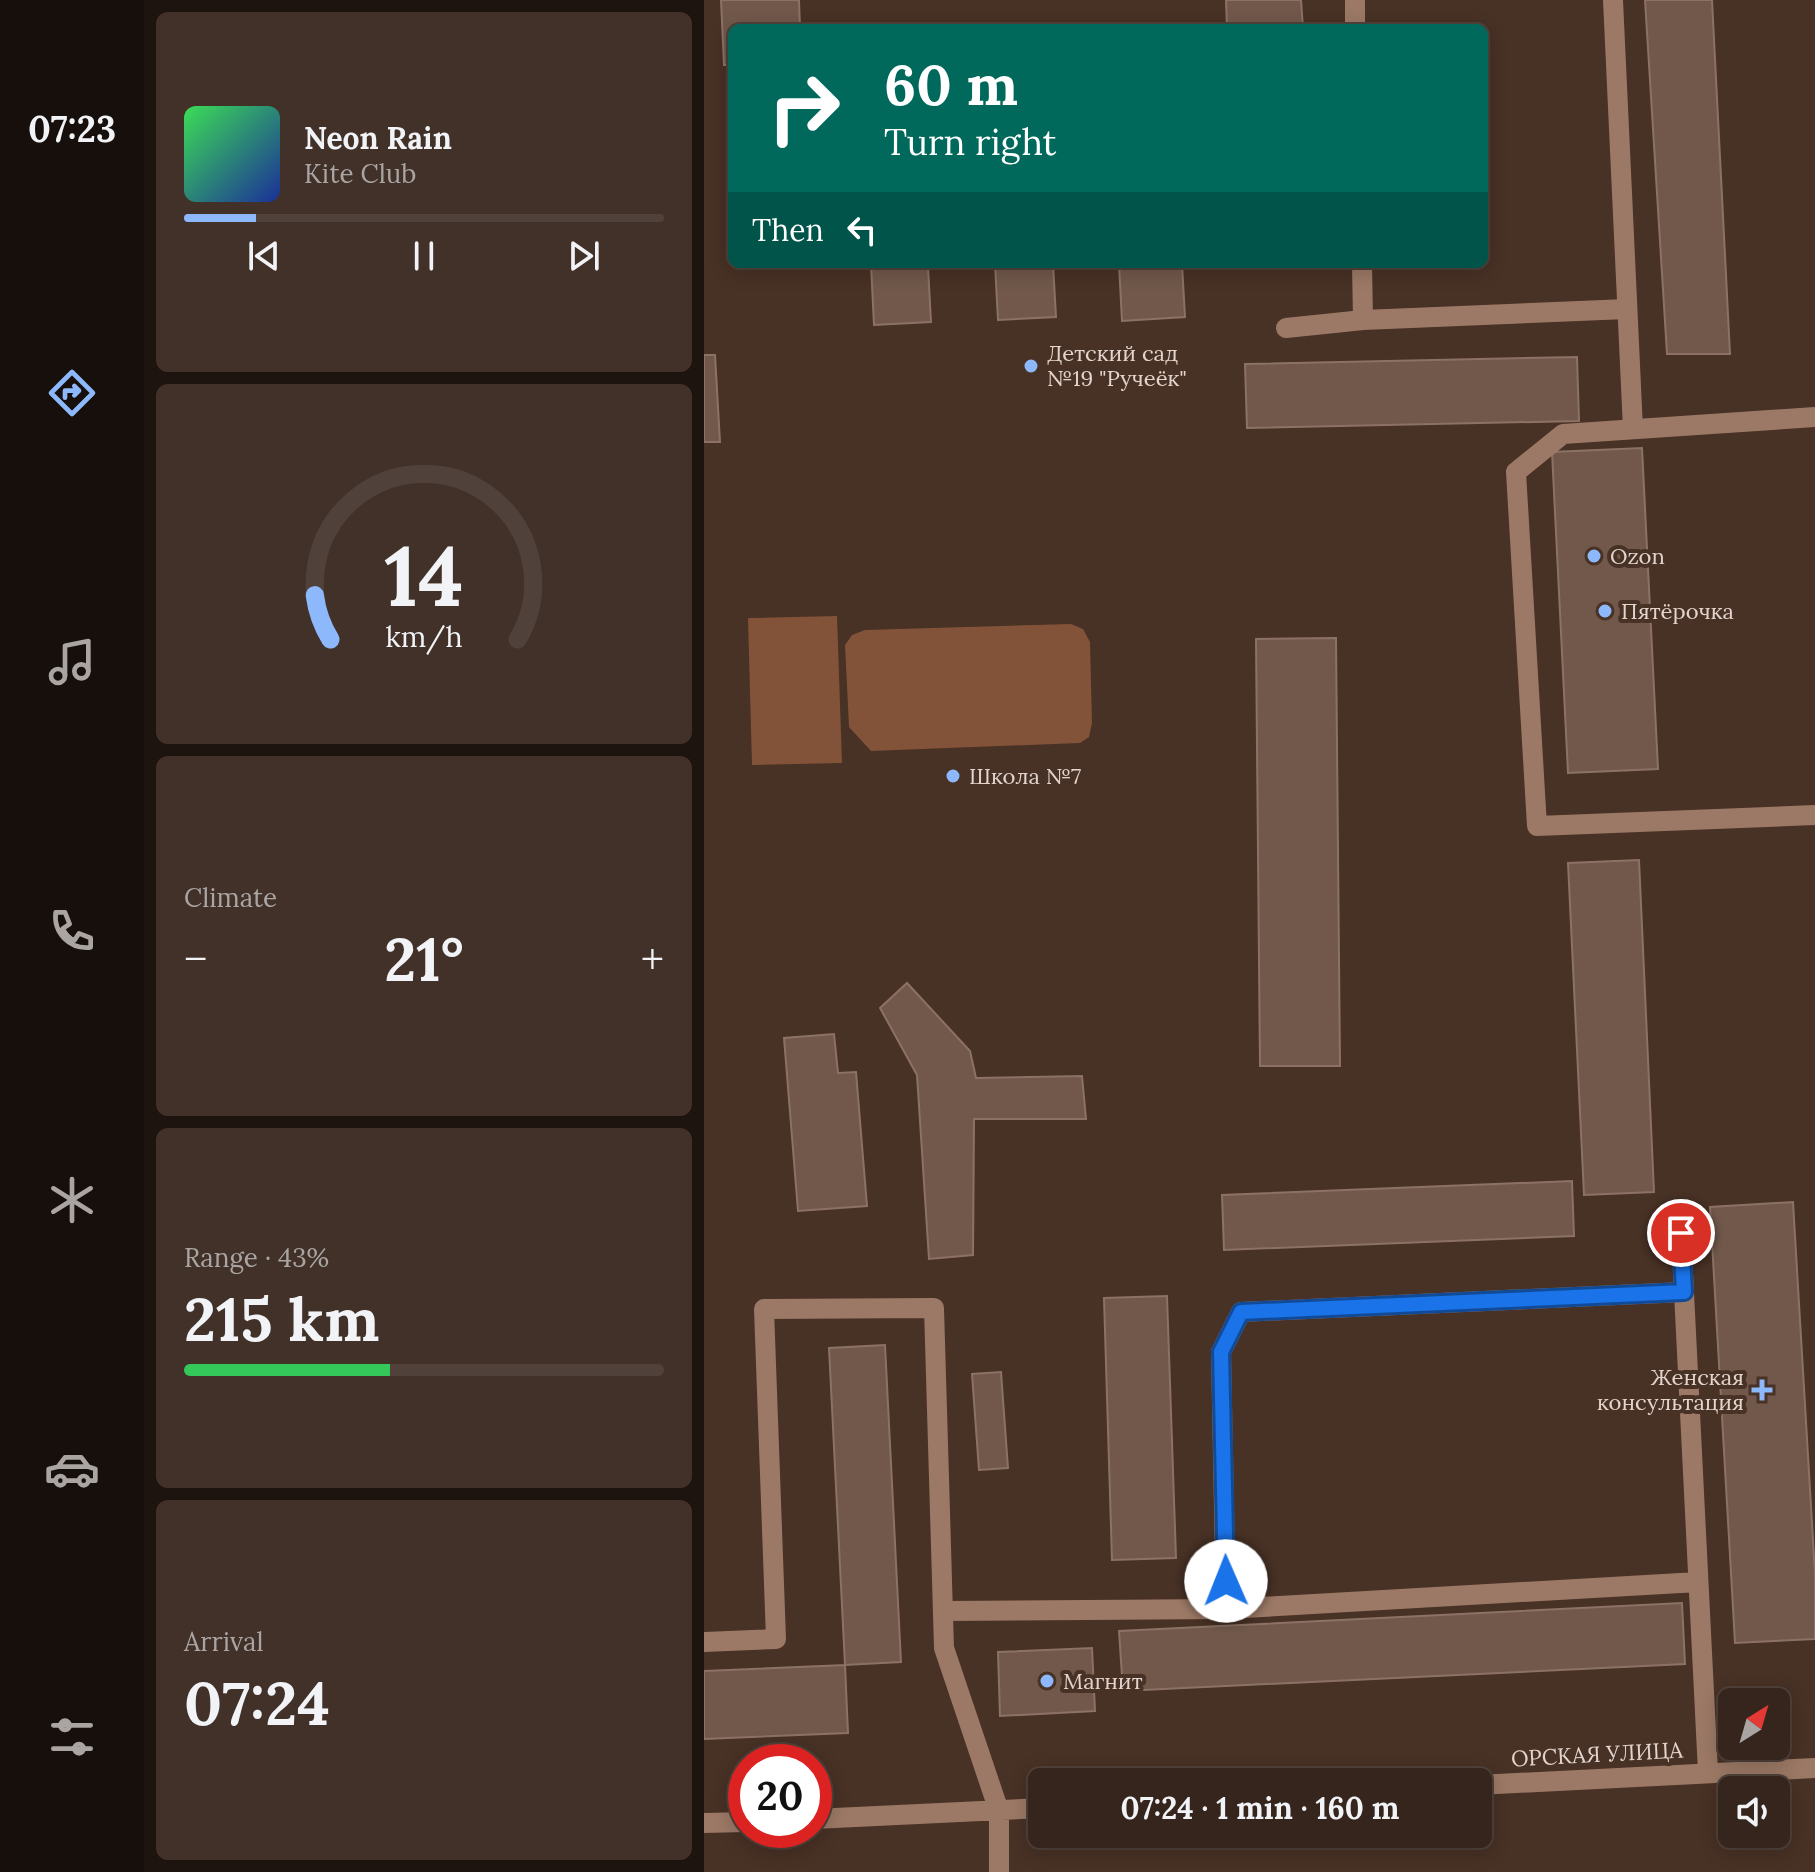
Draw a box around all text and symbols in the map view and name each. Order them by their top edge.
text: 60 m [884,49,1018,120]
icon: right [752,56,856,160]
text: 07:23 [28,106,116,152]
text: Neon Rain [304,119,452,157]
text: Turn right [884,119,1057,165]
text: Kite Club [304,157,416,190]
icon: left [840,208,884,252]
text: Then [752,211,824,249]
icon: previous [242,234,286,278]
icon: pause [402,234,446,278]
icon: next [562,234,606,278]
place label: Детский сад №19 "Ручеёк" [1047,339,1187,392]
marker: Детский сад №19 "Ручеёк" [1022,357,1040,375]
icon: directions [44,365,100,421]
text: 14 [384,522,464,629]
place label: Ozon [1610,542,1665,570]
marker: Ozon [1585,547,1603,565]
place label: Пятёрочка [1621,597,1734,625]
marker: Пятёрочка [1596,602,1614,620]
text: km/h [385,618,463,655]
icon: music [44,634,100,690]
place label: Школа №7 [969,762,1081,790]
marker: Школа №7 [944,767,962,785]
text: Climate [184,881,277,914]
icon: phone [44,903,100,959]
text: 21° [384,921,464,997]
text: − [184,931,207,987]
text: + [641,931,664,987]
icon: climate [44,1172,100,1228]
pin [1647,1199,1715,1267]
icon: arrive [1659,1211,1703,1255]
text: Range · 43% [184,1241,329,1274]
text: 215 km [184,1281,379,1357]
place label: Женская консультация [1597,1363,1744,1416]
marker: Женская консультация [1751,1379,1773,1401]
icon: car [44,1441,100,1497]
position arrow [1184,1539,1268,1623]
text: Arrival [184,1625,263,1658]
text: 07:24 [184,1665,330,1741]
place label: Магнит [1063,1667,1143,1695]
marker: Магнит [1038,1672,1056,1690]
north arrow [1718,1688,1790,1760]
map controls [1718,1688,1790,1848]
icon: filters [44,1709,100,1765]
street label: ОРСКАЯ УЛИЦА [1510,1735,1685,1772]
speed limit sign: 20 [728,1744,832,1848]
button: sound [1718,1776,1790,1848]
text: 07:24 · 1 min · 160 m [1121,1789,1399,1827]

